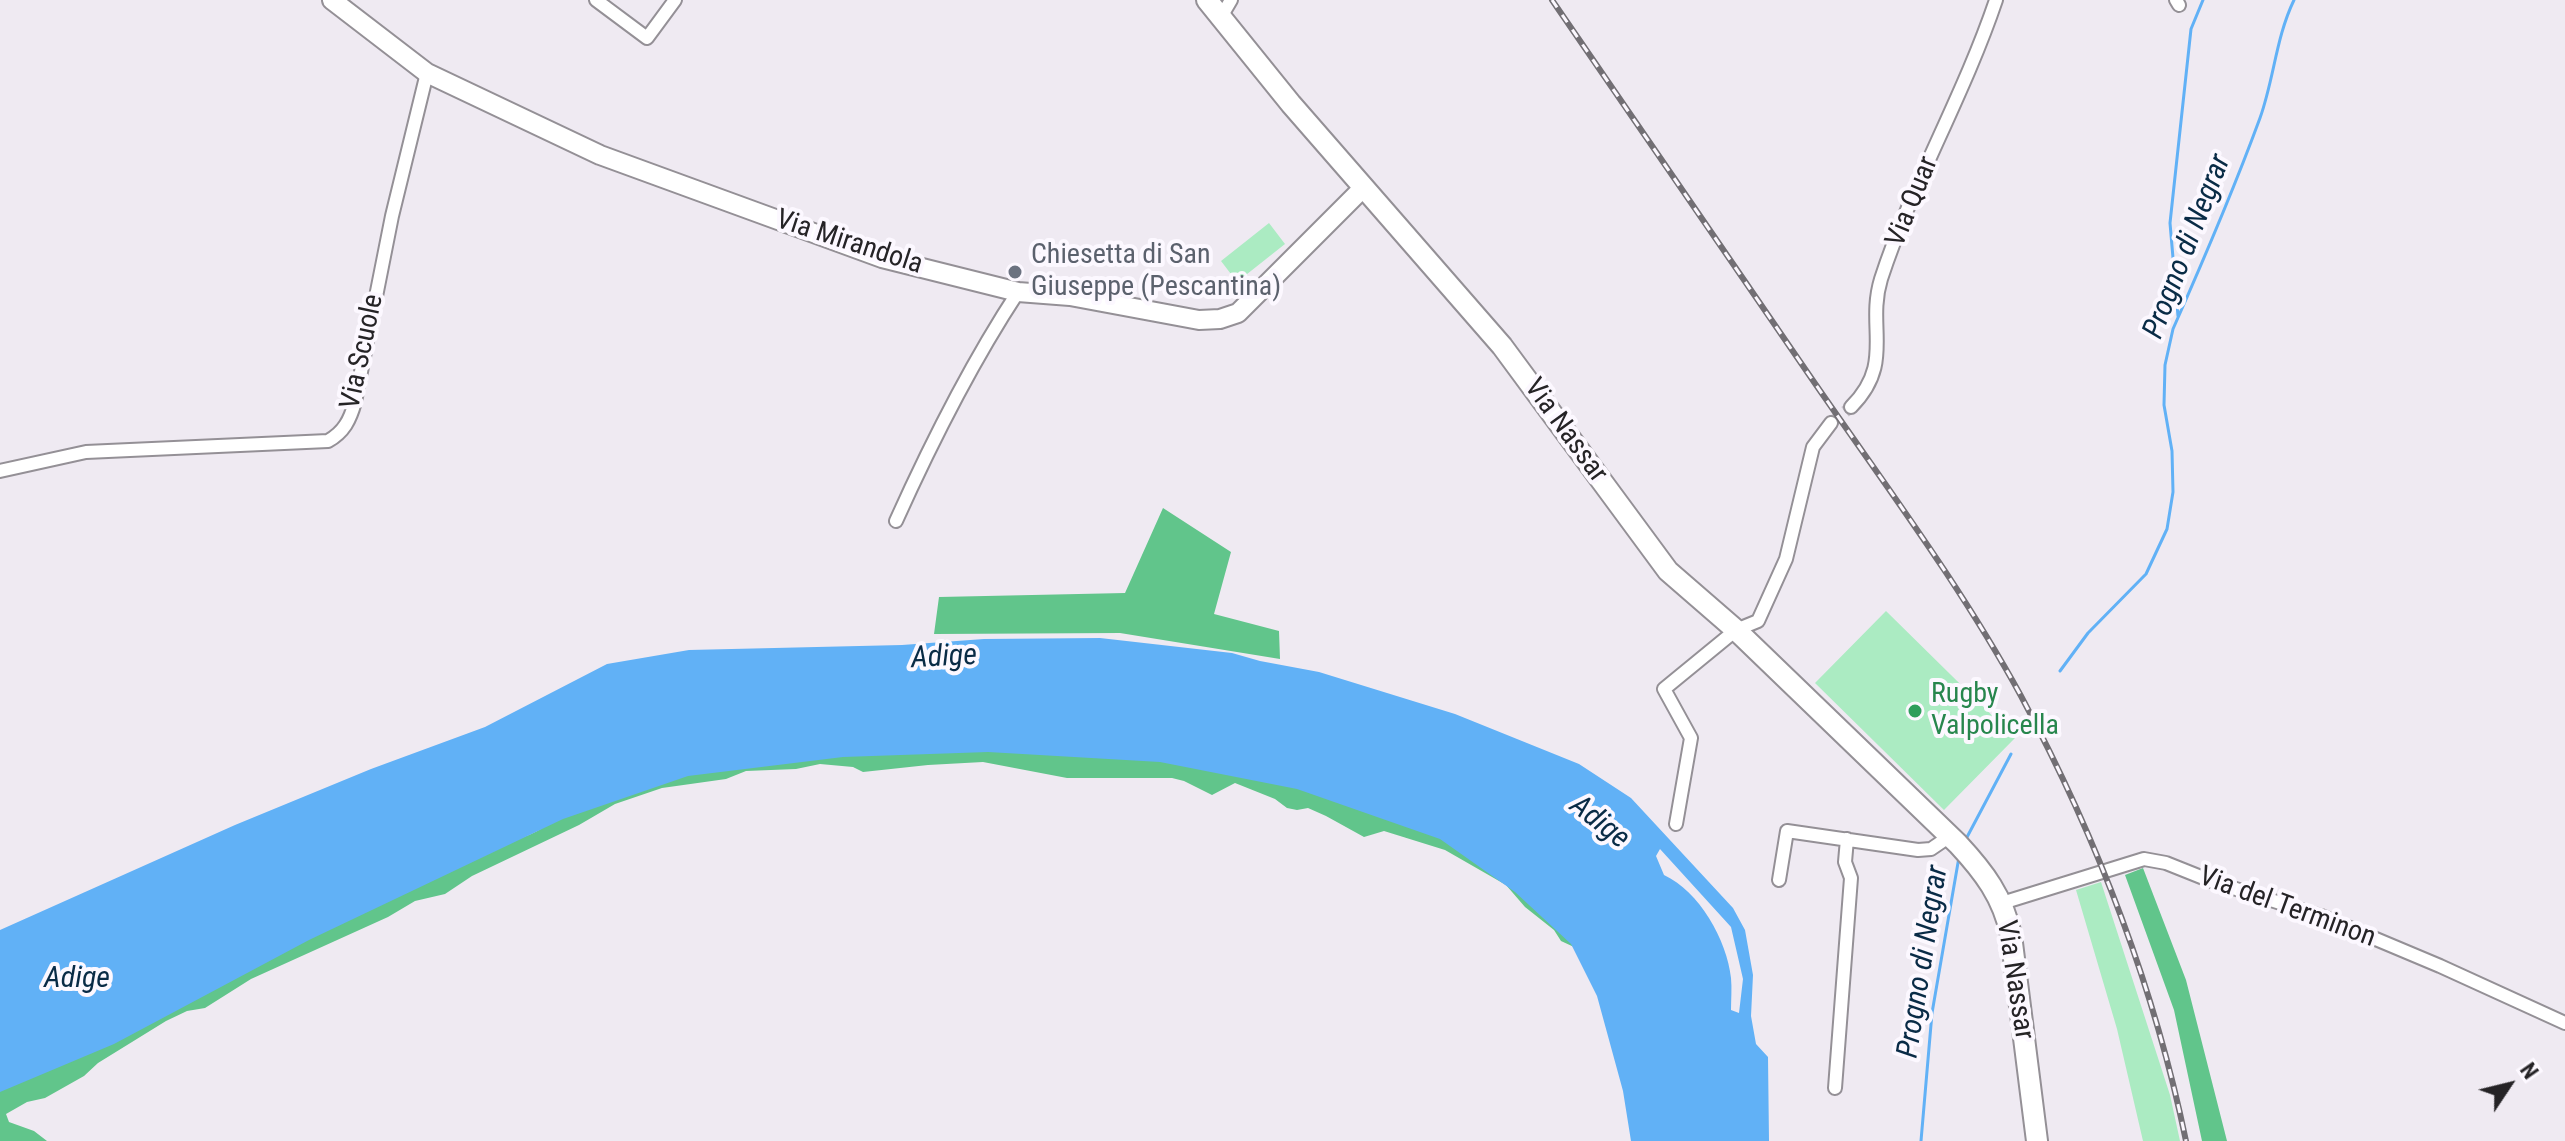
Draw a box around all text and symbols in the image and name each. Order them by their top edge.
water label: Progno di Negrar [2136,150,2240,344]
street label: Via Quar [1880,152,1946,252]
street label: Via Mirandola [771,203,927,283]
place label: Chiesetta di San Giuseppe (Pescantina) [1031,239,1281,305]
marker: Chiesetta di San Giuseppe (Pescantina) [1006,263,1024,281]
street label: Via Scuole [334,292,392,412]
street label: Via Nassar [1516,373,1614,489]
water label: Adige [910,638,978,678]
place label: Rugby Valpolicella [1931,678,2059,744]
marker: Rugby Valpolicella [1906,702,1924,720]
water label: Adige [1562,789,1636,857]
street label: Via del Terminon [2194,861,2380,955]
water label: Progno di Negrar [1891,863,1957,1061]
street label: Via Nassar [1988,918,2040,1042]
water label: Adige [44,961,110,997]
north arrow [2469,1045,2549,1125]
text: N [2515,1058,2543,1084]

